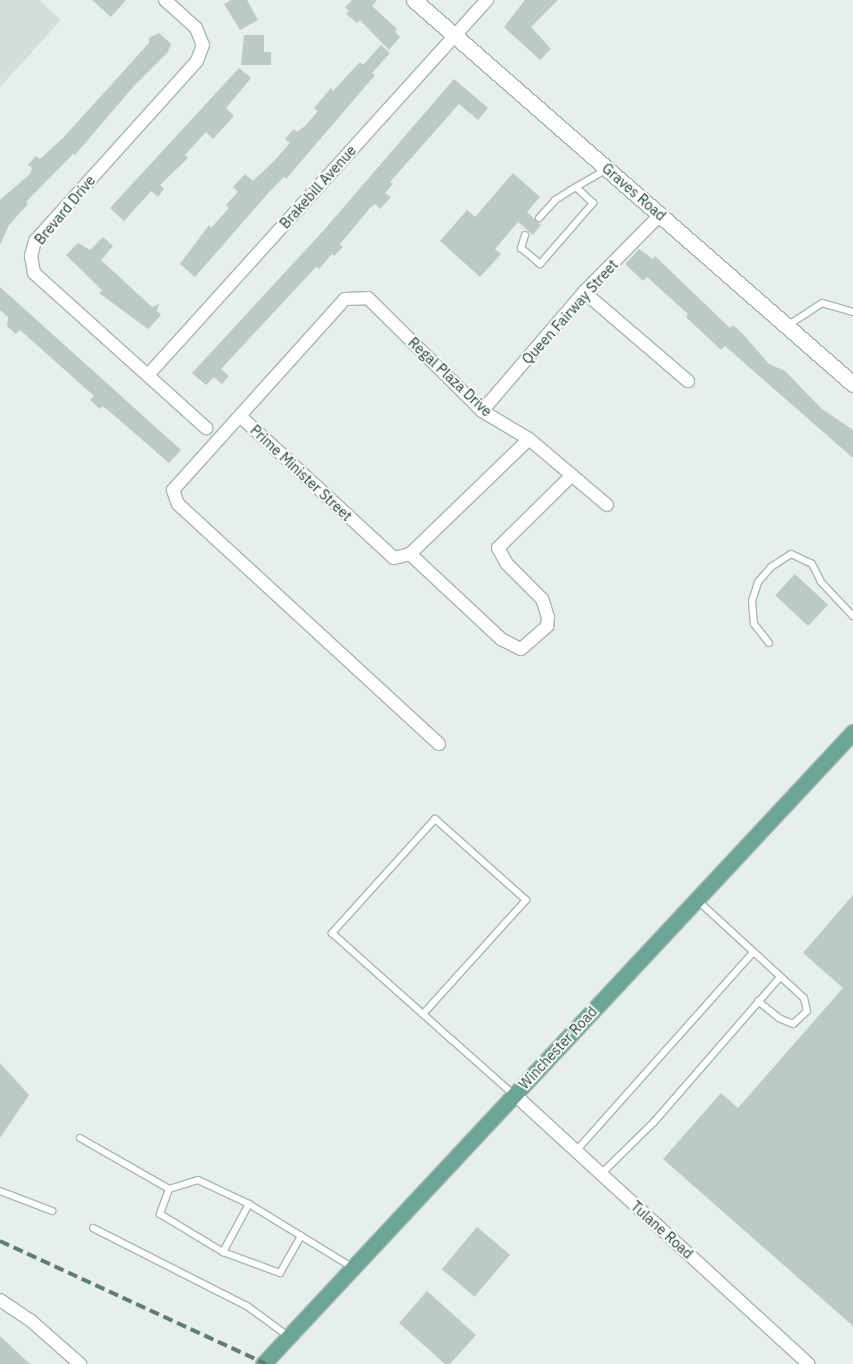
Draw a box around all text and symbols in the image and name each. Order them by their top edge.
street label: Brakebill Avenue [276,142,360,232]
street label: Graves Road [599,160,669,224]
street label: Brevard Drive [31,172,99,248]
street label: Queen Fairway Street [519,256,621,368]
street label: Regal Plaza Drive [405,334,495,420]
street label: Prime Minister Street [247,422,355,524]
street label: Winchester Road [516,1003,600,1093]
street label: Tulane Road [628,1198,696,1262]

